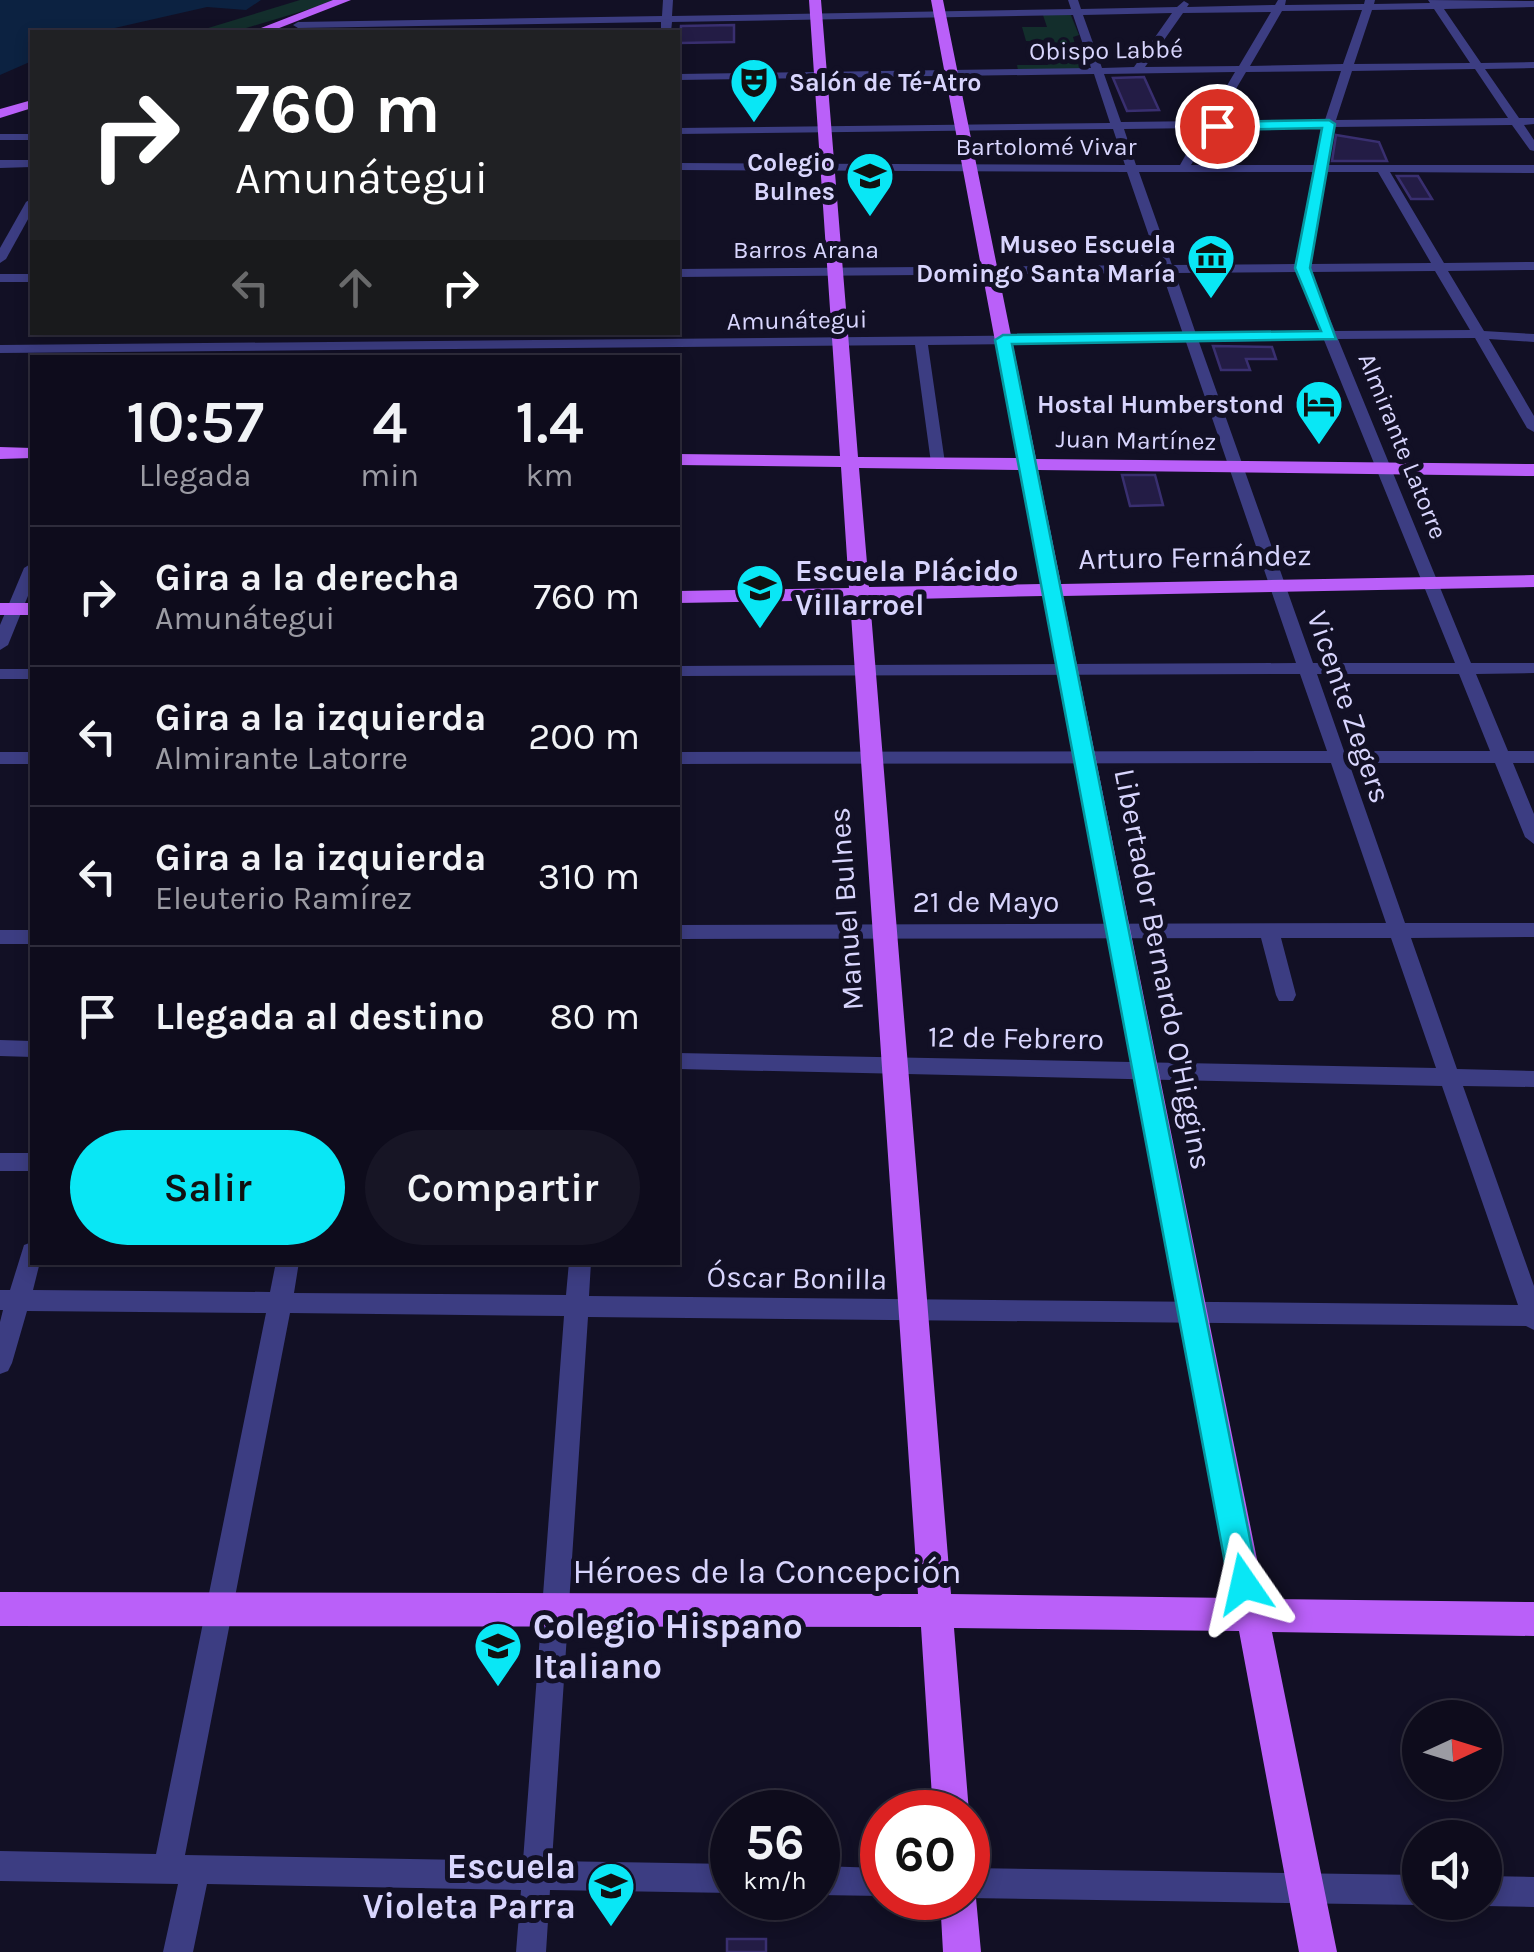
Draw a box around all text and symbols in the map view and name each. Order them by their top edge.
street label: Obispo Labbé [1029,34,1183,66]
theatre icon: Salón de Té-Atro [728,56,780,124]
text: 760 m [235,68,441,150]
place label: Salón de Té-Atro [789,68,981,97]
icon: right [70,70,200,200]
pin [1175,84,1260,169]
icon: arrive [1190,99,1245,154]
street label: Bartolomé Vivar [955,132,1138,161]
place label: Colegio Bulnes [747,148,835,206]
school or university icon: Colegio Bulnes [844,150,896,218]
text: Amunátegui [235,152,488,204]
place label: Museo Escuela Domingo Santa María [916,230,1176,288]
museum icon: Museo Escuela Domingo Santa María [1185,232,1237,300]
street label: Barros Arana [733,235,879,264]
icon: left [223,260,278,315]
icon: ahead [328,260,383,315]
icon: right [433,260,488,315]
street label: Amunátegui [726,304,868,336]
street label: Almirante Latorre [1353,349,1453,543]
hotel icon: Hostal Humberstond [1293,378,1345,446]
text: 10:57 [126,387,264,457]
text: 4 [372,387,407,457]
text: 1.4 [515,387,584,457]
place label: Hostal Humberstond [1037,390,1284,419]
street label: Juan Martínez [1055,424,1217,456]
text: Llegada [139,457,251,494]
text: min [360,457,419,494]
text: km [526,457,574,494]
street label: Arturo Fernández [1078,537,1312,577]
place label: Escuela Plácido Villarroel [795,553,1019,623]
text: Gira a la derecha [155,555,460,600]
school or university icon: Escuela Plácido Villarroel [734,562,786,630]
icon: right [70,569,125,624]
text: 760 m [533,574,640,619]
text: Amunátegui [155,600,335,637]
street label: Vicente Zegers [1299,606,1399,808]
text: Gira a la izquierda [155,695,487,740]
icon: left [70,709,125,764]
text: 200 m [528,714,640,759]
text: Almirante Latorre [155,740,408,777]
street label: Libertador Bernardo O'Higgins [1106,765,1220,1173]
street label: Manuel Bulnes [821,806,871,1012]
text: Gira a la izquierda [155,835,487,880]
icon: left [70,849,125,904]
text: 310 m [538,854,640,899]
text: Eleuterio Ramírez [155,880,412,917]
street label: 21 de Mayo [912,884,1060,920]
icon: arrive [70,989,125,1044]
text: Llegada al destino [155,994,485,1039]
text: 80 m [550,994,640,1039]
street label: 12 de Febrero [928,1018,1104,1058]
button: Salir [70,1130,345,1245]
button: Compartir [365,1130,640,1245]
street label: Óscar Bonilla [706,1258,888,1298]
position arrow [1192,1532,1296,1636]
street label: Héroes de la Concepción [572,1551,962,1592]
place label: Colegio Hispano Italiano [533,1606,803,1687]
school or university icon: Colegio Hispano Italiano [472,1620,524,1688]
north arrow [1402,1700,1502,1800]
map controls [1402,1700,1502,1920]
speed limit sign: 60 [860,1790,990,1920]
text: 56 [745,1813,805,1872]
button: sound [1402,1820,1502,1920]
place label: Escuela Violeta Parra [363,1846,576,1927]
school or university icon: Escuela Violeta Parra [585,1860,637,1928]
text: km/h [743,1866,807,1895]

